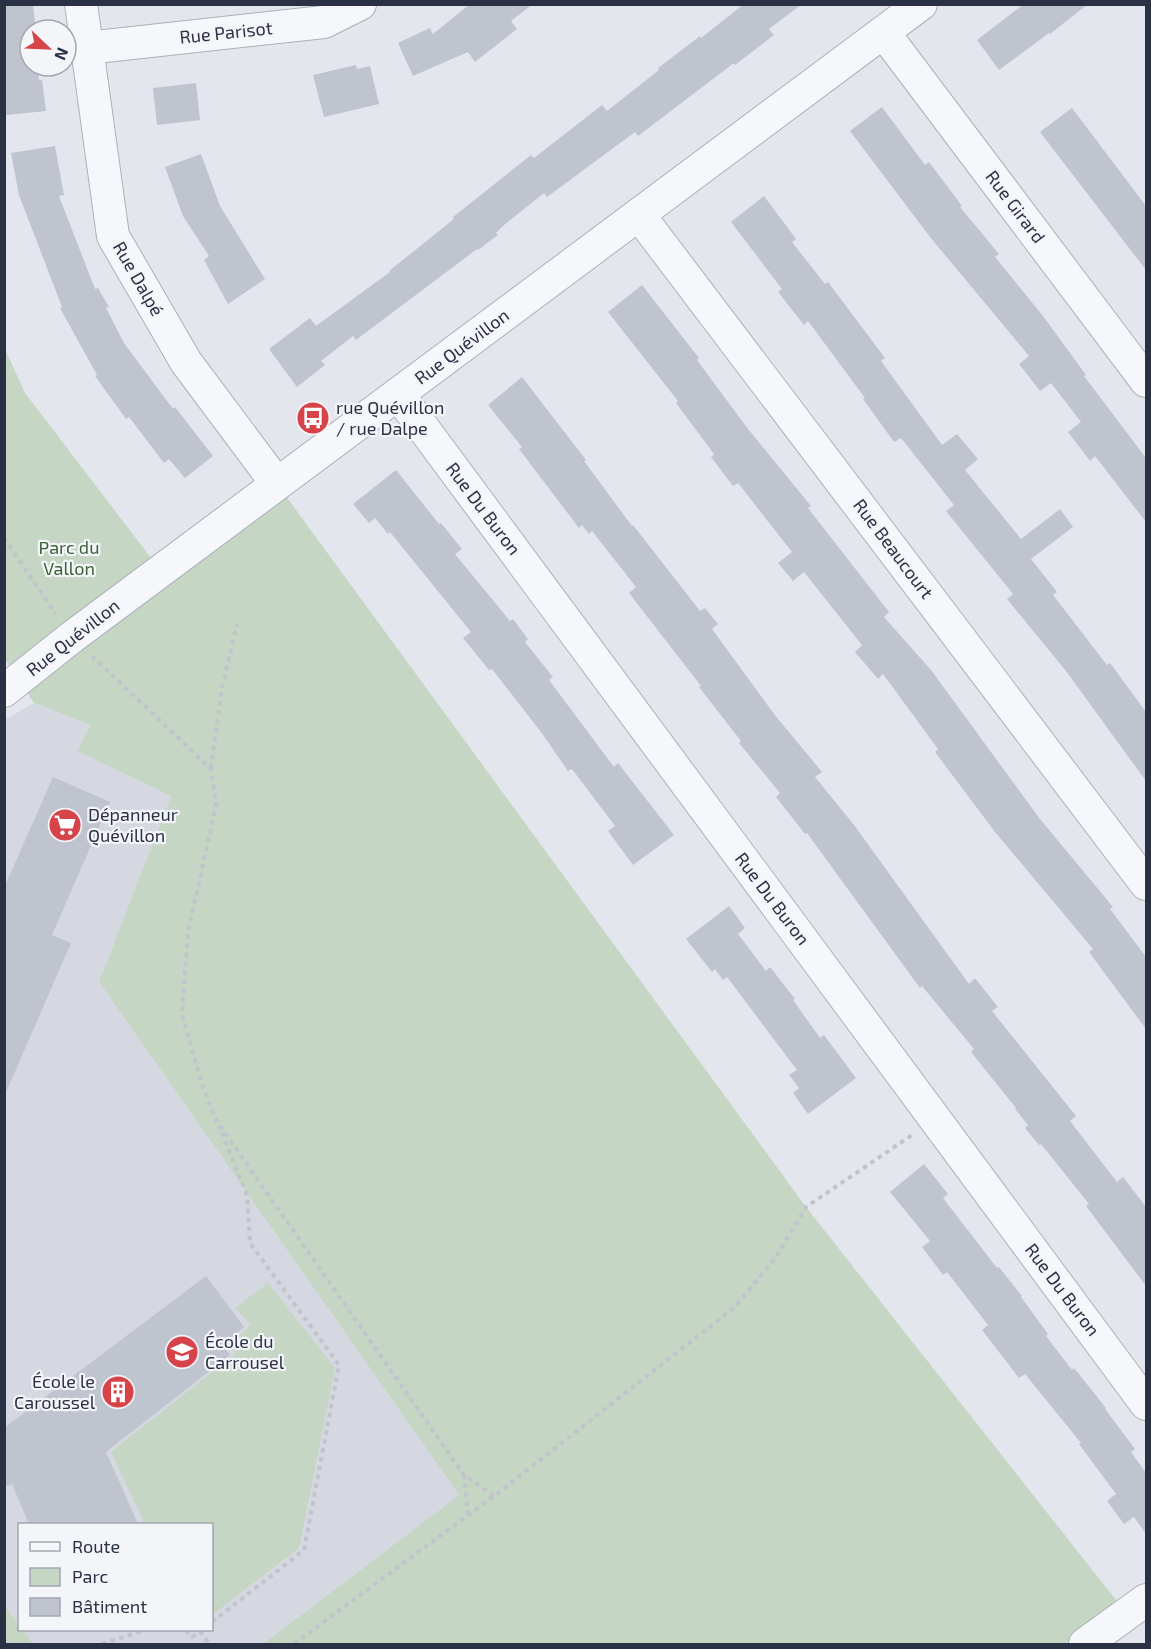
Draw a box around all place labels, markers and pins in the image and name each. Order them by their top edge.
place label: rue Quévillon / rue Dalpe [336,396,444,439]
bus stop icon: rue Quévillon / rue Dalpe [295,400,331,436]
place label: Dépanneur Quévillon [88,803,178,846]
supermarket icon: Dépanneur Quévillon [47,807,83,843]
place label: École du Carrousel [205,1330,285,1373]
school or university icon: École du Carrousel [164,1334,200,1370]
place label: École le Caroussel [14,1370,96,1413]
building icon: École le Caroussel [100,1374,136,1410]

